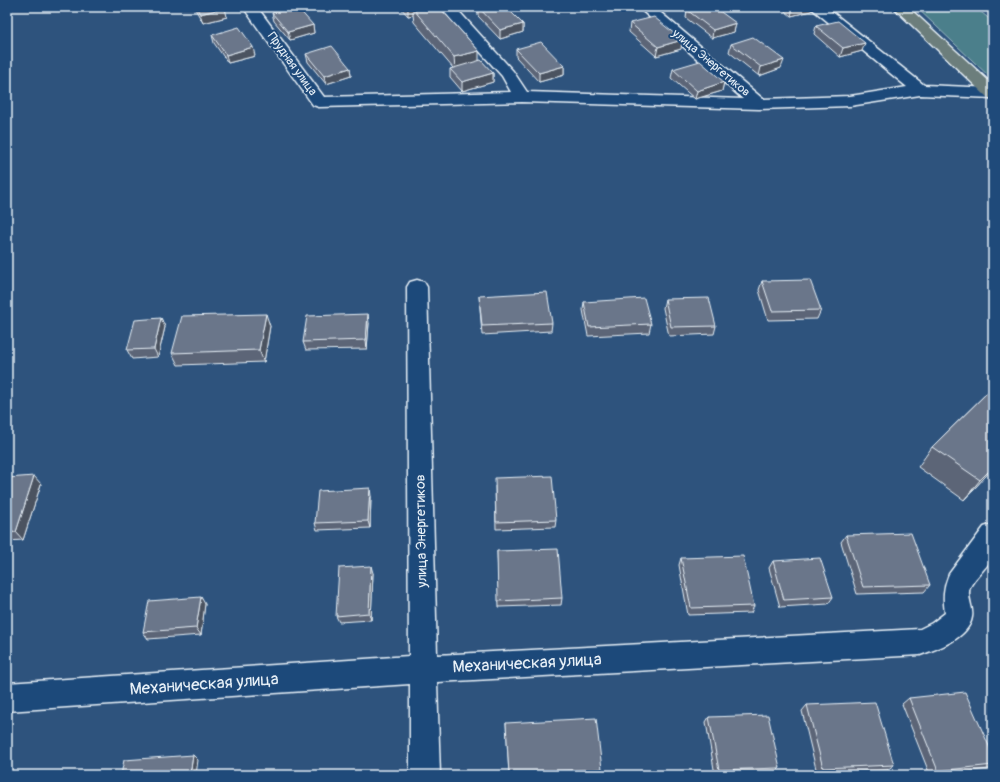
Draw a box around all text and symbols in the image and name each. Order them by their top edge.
street label: улица Энергетиков [668,25,753,100]
street label: Прудная улица [264,29,320,99]
street label: улица Энергетиков [412,474,431,589]
street label: Механическая улица [452,649,602,677]
street label: Механическая улица [129,668,279,700]

